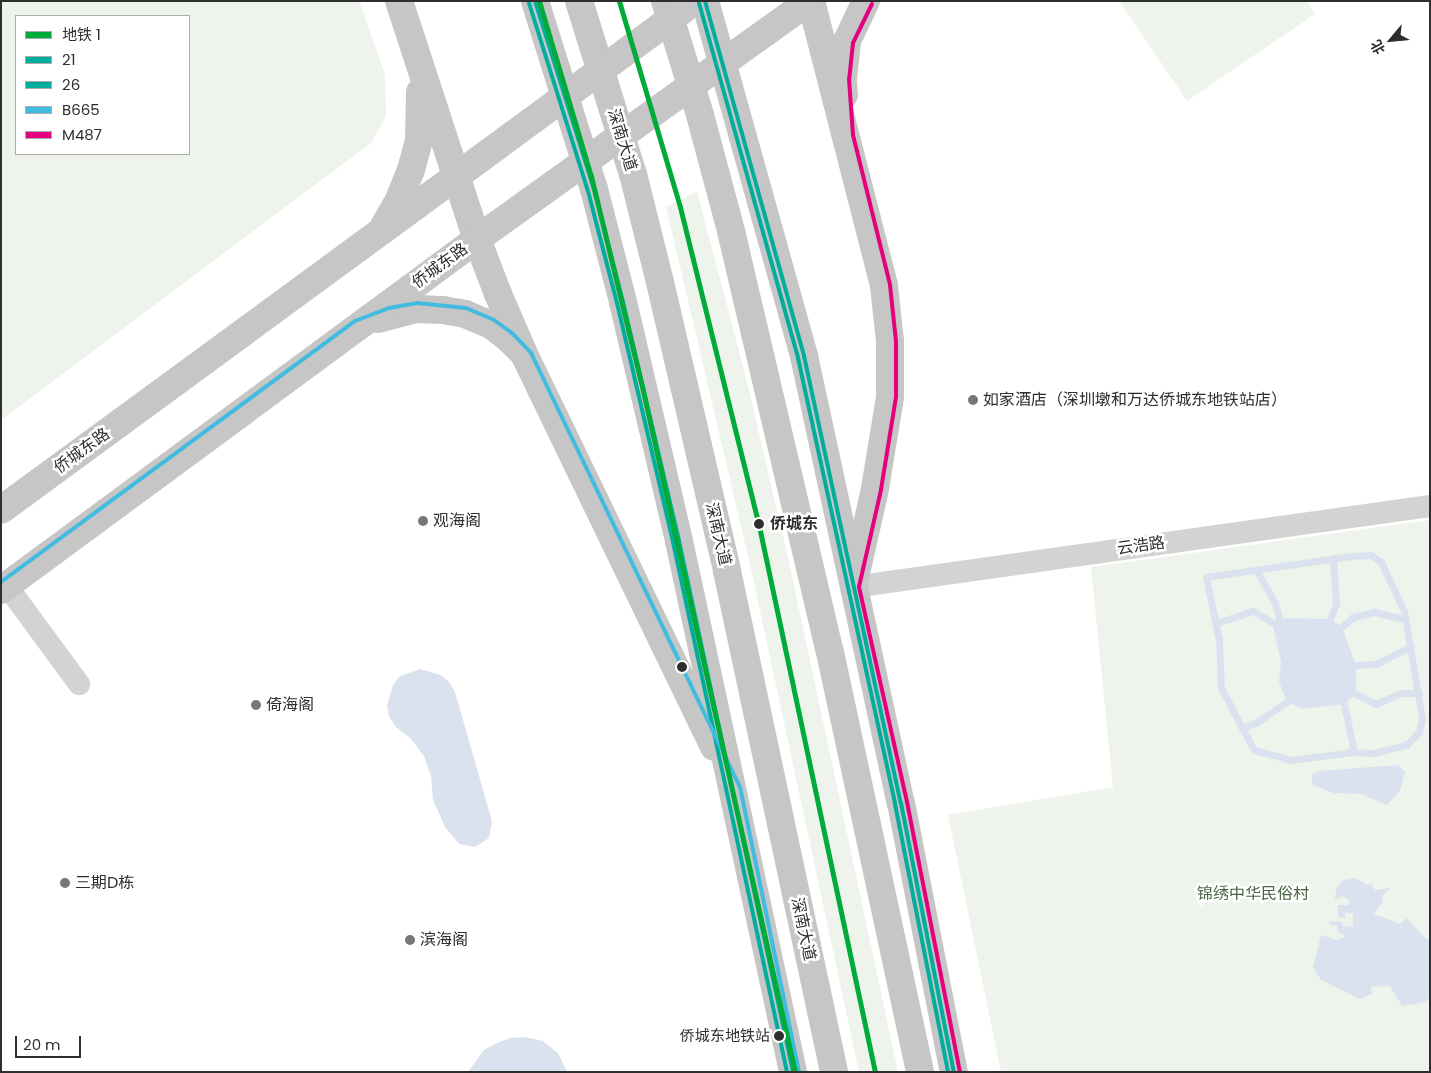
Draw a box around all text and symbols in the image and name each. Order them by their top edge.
legend [15,15,190,155]
north arrow [1366,15,1416,65]
text: 地铁 1 [62,24,101,45]
text: 北 [1366,36,1390,58]
text: 21 [62,49,75,70]
text: 26 [62,74,80,95]
text: B665 [62,99,100,120]
street label: 深南大道 [603,107,641,173]
text: M487 [62,124,102,145]
street label: 侨城东路 [408,239,472,293]
place label: 如家酒店（深圳墩和万达侨城东地铁站店） [983,390,1287,410]
marker: 如家酒店（深圳墩和万达侨城东地铁站店） [967,394,979,406]
street label: 侨城东路 [50,424,114,478]
street label: 深南大道 [701,501,735,567]
place label: 观海阁 [433,511,481,531]
place label: 侨城东 [770,514,818,534]
marker: 观海阁 [417,515,429,527]
marker: 侨城东 [752,517,766,531]
street label: 云浩路 [1116,533,1166,559]
unlabelled marker [677,662,687,672]
place label: 倚海阁 [266,695,314,715]
marker: 倚海阁 [250,699,262,711]
place label: 三期D栋 [75,873,134,893]
marker: 三期D栋 [59,877,71,889]
park label: 锦绣中华民俗村 [1197,884,1309,904]
street label: 深南大道 [787,896,819,962]
place label: 滨海阁 [420,930,468,950]
marker: 滨海阁 [404,934,416,946]
scale bar [18,1026,84,1058]
place label: 侨城东地铁站 [680,1027,770,1045]
marker: 侨城东地铁站 [774,1031,784,1041]
text: 20 m [23,1034,61,1055]

